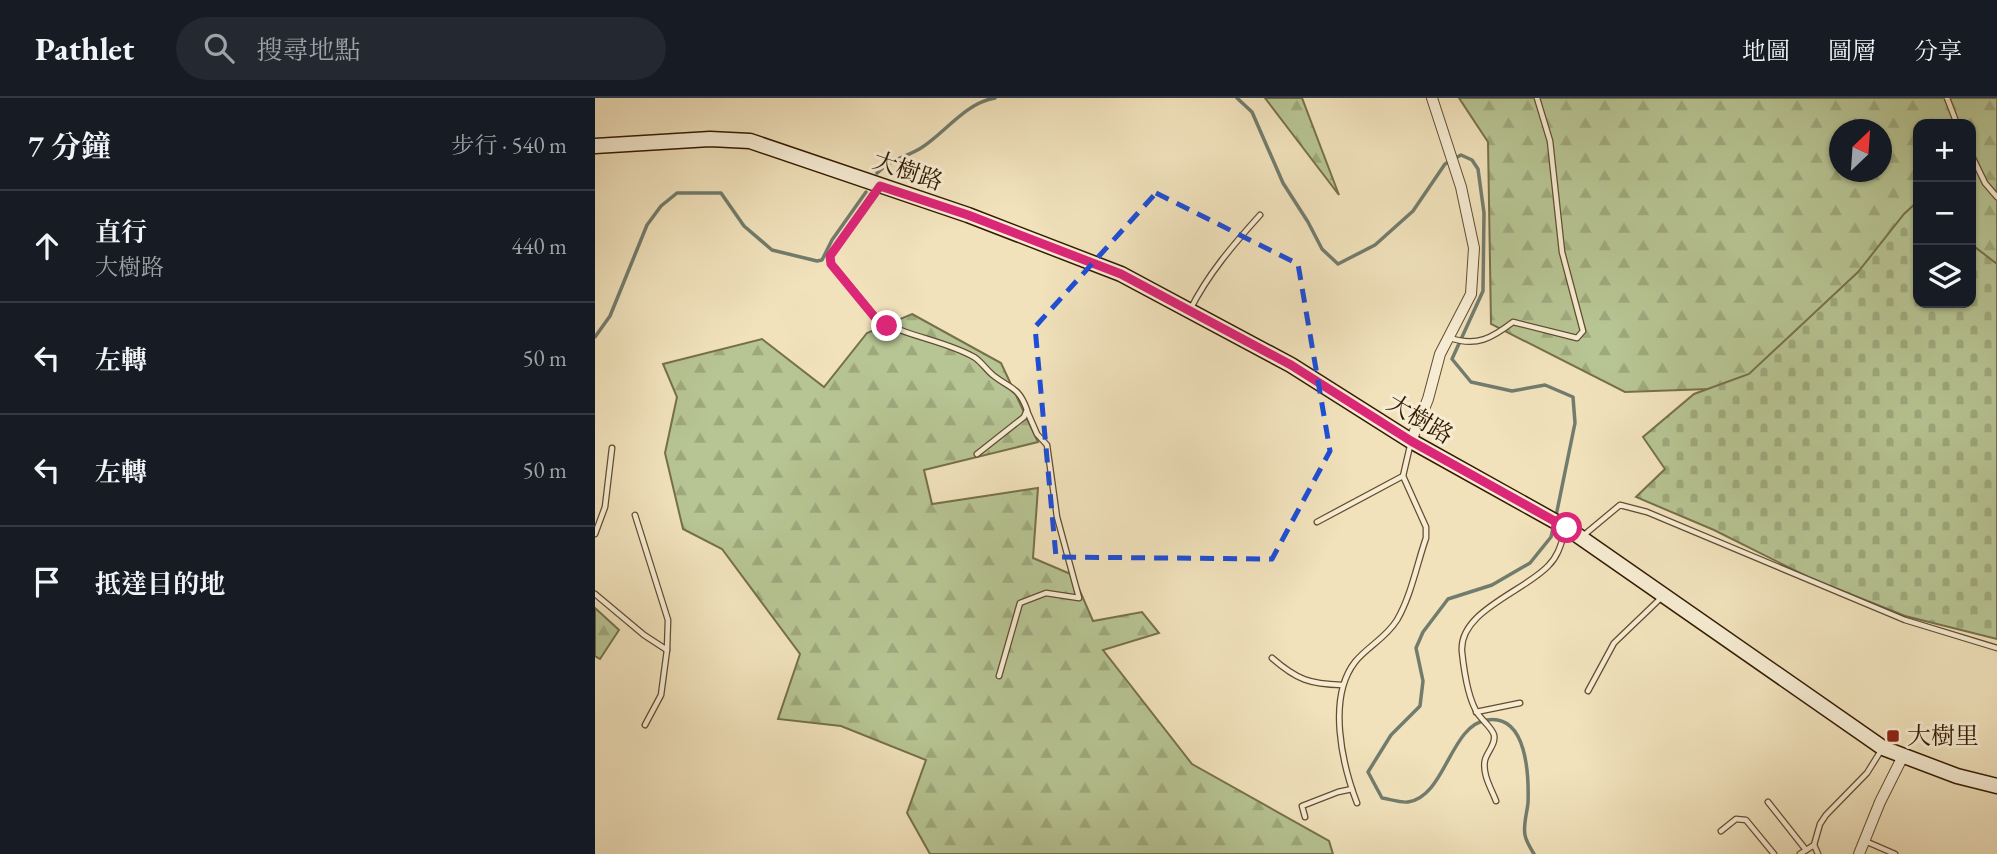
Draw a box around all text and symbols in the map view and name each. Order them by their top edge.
search box [176,17,666,80]
text: Pathlet [35,27,134,70]
icon: search [200,29,238,67]
text: 搜尋地點 [256,33,360,67]
text: 地圖 [1742,35,1790,66]
text: 圖層 [1828,35,1876,66]
text: 分享 [1914,35,1962,66]
north arrow [1829,119,1892,182]
map controls [1913,119,1976,308]
button: + [1913,119,1976,182]
text: 7 分鐘 [28,127,111,166]
text: 步行 · 540 m [452,130,567,160]
street label: 大樹路 [869,144,947,197]
button: − [1913,182,1976,245]
text: 直行 [95,215,147,249]
icon: ahead [28,227,66,265]
text: 440 m [511,231,567,261]
button: layers [1913,245,1976,308]
text: 大樹路 [95,252,164,282]
route end [871,310,902,341]
icon: left [28,339,66,377]
text: 左轉 [95,343,147,377]
text: 50 m [522,343,567,373]
street label: 大樹路 [1381,387,1459,450]
icon: left [28,451,66,489]
text: 左轉 [95,455,147,489]
text: 50 m [522,455,567,485]
route start [1551,512,1582,543]
icon: arrive [28,563,66,601]
text: 抵達目的地 [95,567,225,601]
place label: 大樹里 [1907,720,1979,751]
marker: 大樹里 [1885,728,1901,744]

